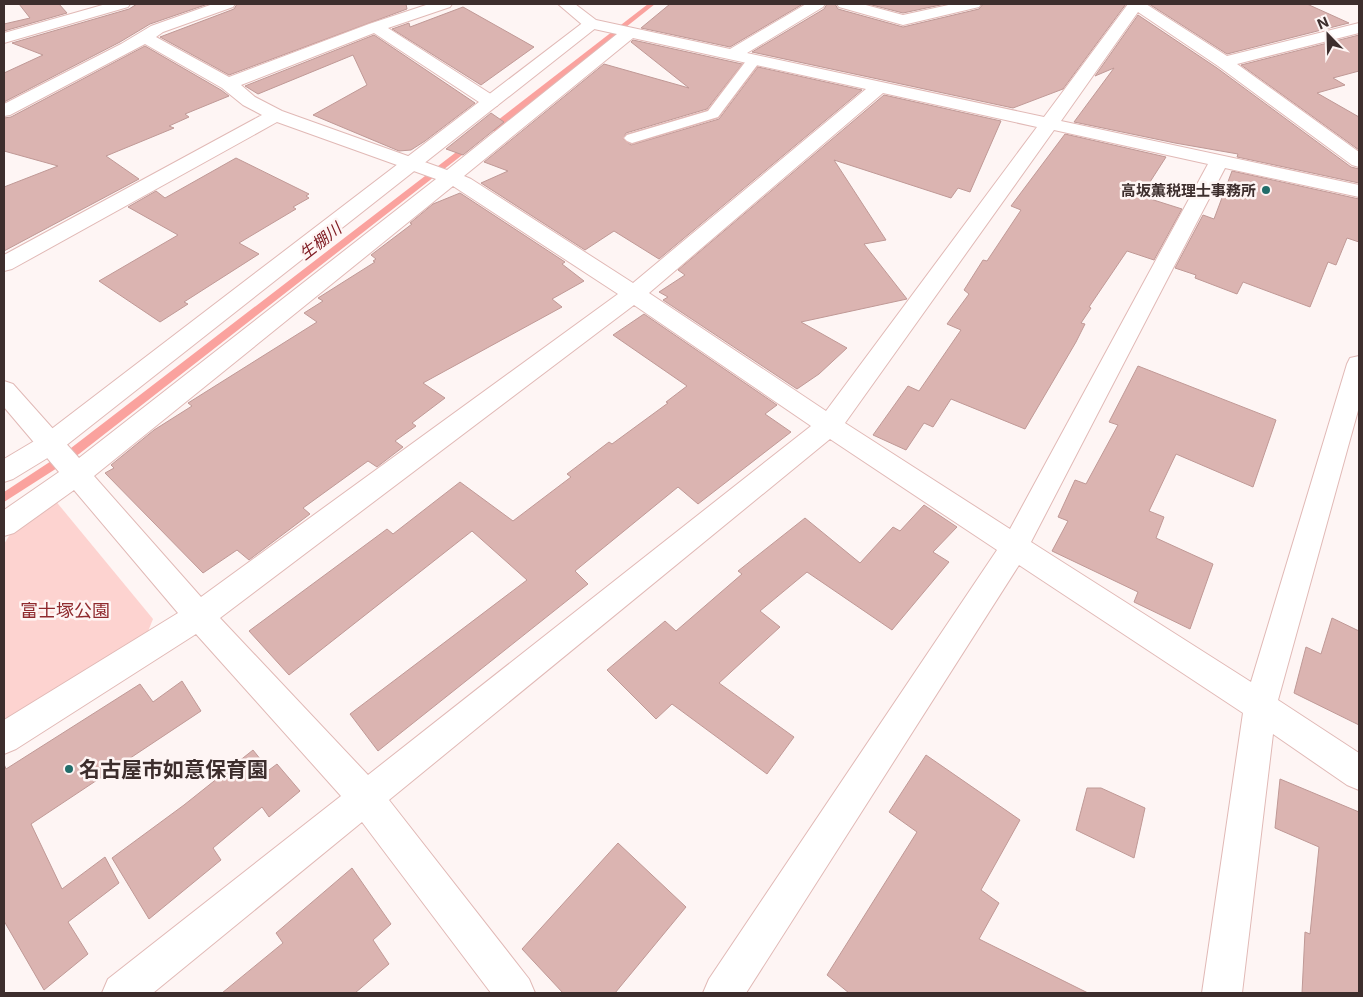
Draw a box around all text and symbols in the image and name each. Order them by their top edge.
north arrow [1303,10,1353,60]
text: N [1314,13,1331,32]
place label: 高坂薫税理士事務所 [1121,181,1256,200]
marker: 高坂薫税理士事務所 [1260,184,1272,196]
water label: 生棚川 [295,217,347,264]
park label: 富士塚公園 [20,600,110,621]
place label: 名古屋市如意保育園 [79,757,268,782]
marker: 名古屋市如意保育園 [63,763,75,775]

